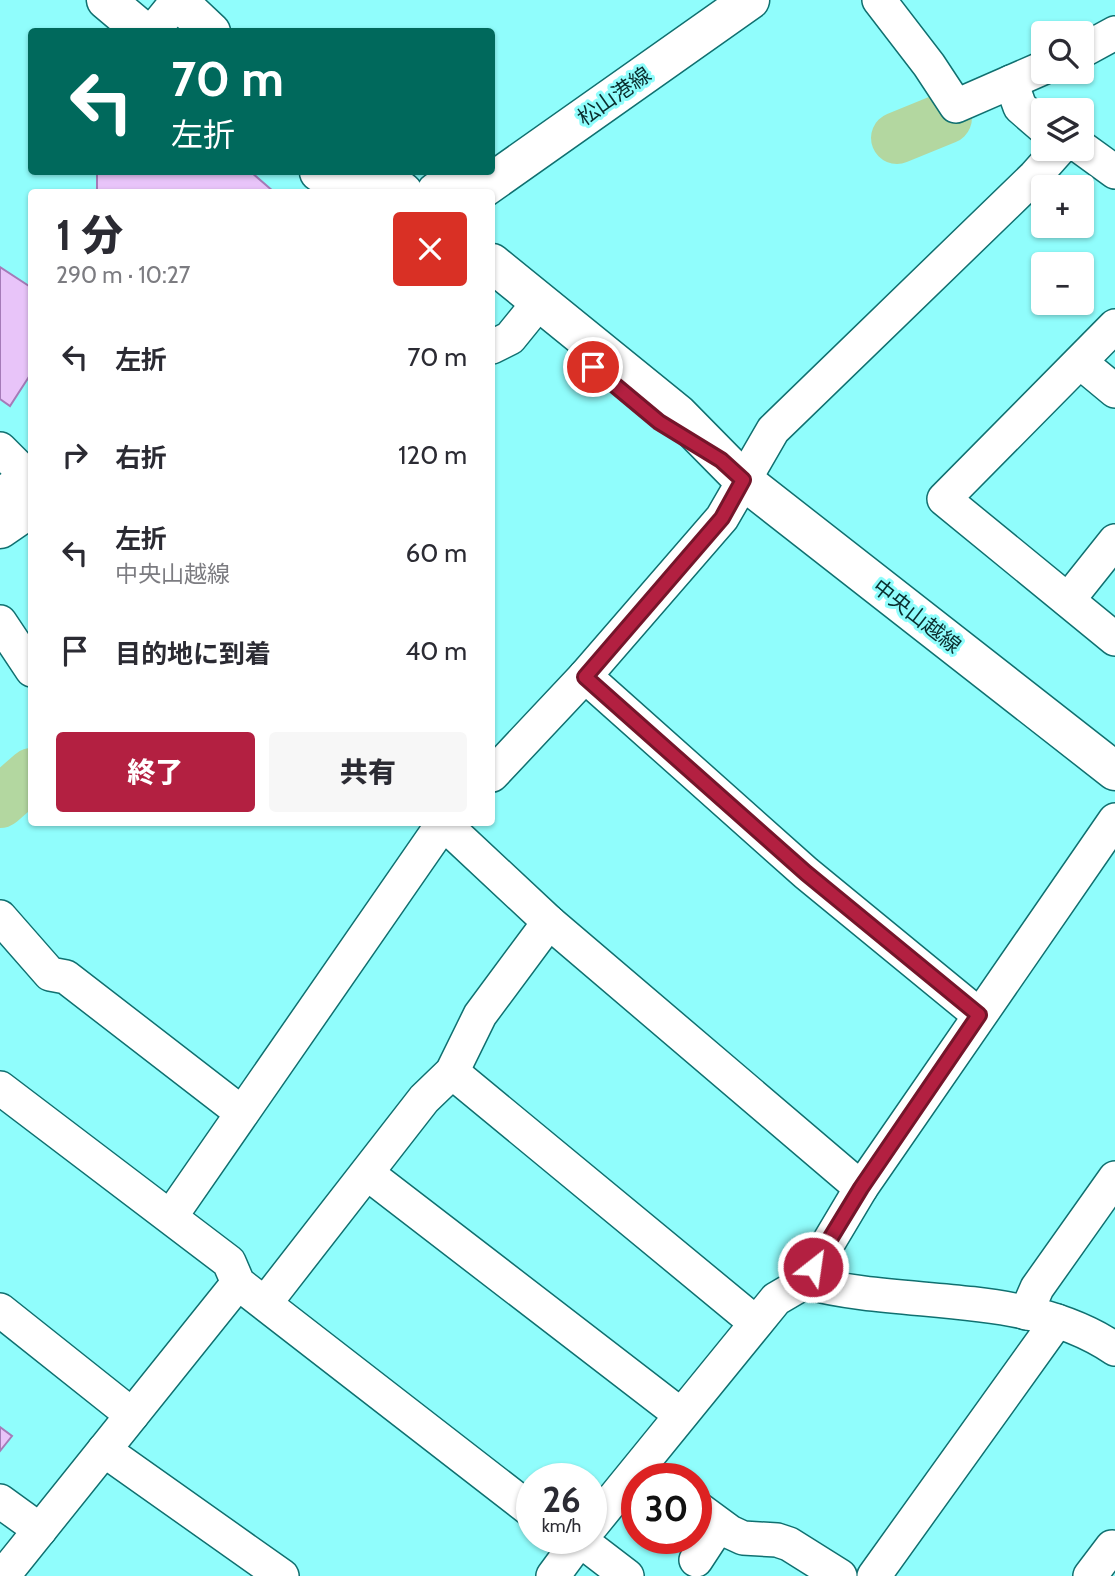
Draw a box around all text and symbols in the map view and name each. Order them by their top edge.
map controls [1031,21,1094,315]
button: search [1031,21,1094,84]
text: 70 m [171,49,284,108]
icon: left [56,56,147,147]
street label: 松山港線 [572,62,656,130]
button: layers [1031,98,1094,161]
text: 左折 [171,115,235,154]
button: + [1031,175,1094,238]
text: 1 分 [56,209,123,261]
button: close [393,212,467,286]
button: − [1031,252,1094,315]
text: 290 m · 10:27 [56,261,190,289]
pin [563,337,623,397]
icon: left [56,338,94,376]
text: 70 m [407,341,467,373]
text: 左折 [115,344,167,376]
icon: arrive [574,348,612,386]
icon: right [56,436,94,474]
text: 120 m [398,439,467,471]
text: 右折 [115,442,167,474]
text: 左折 [115,523,167,555]
icon: left [56,534,94,572]
text: 60 m [405,537,467,569]
text: 中央山越線 [115,560,230,588]
street label: 中央山越線 [868,574,966,658]
icon: arrive [56,632,94,670]
text: 40 m [405,635,467,667]
text: 目的地に到着 [115,638,271,670]
button: 終了 [56,732,255,812]
button: 共有 [269,732,467,812]
position arrow [776,1230,850,1304]
speed limit sign: 30 [621,1463,712,1554]
text: 26 [542,1478,581,1521]
text: km/h [542,1515,581,1537]

